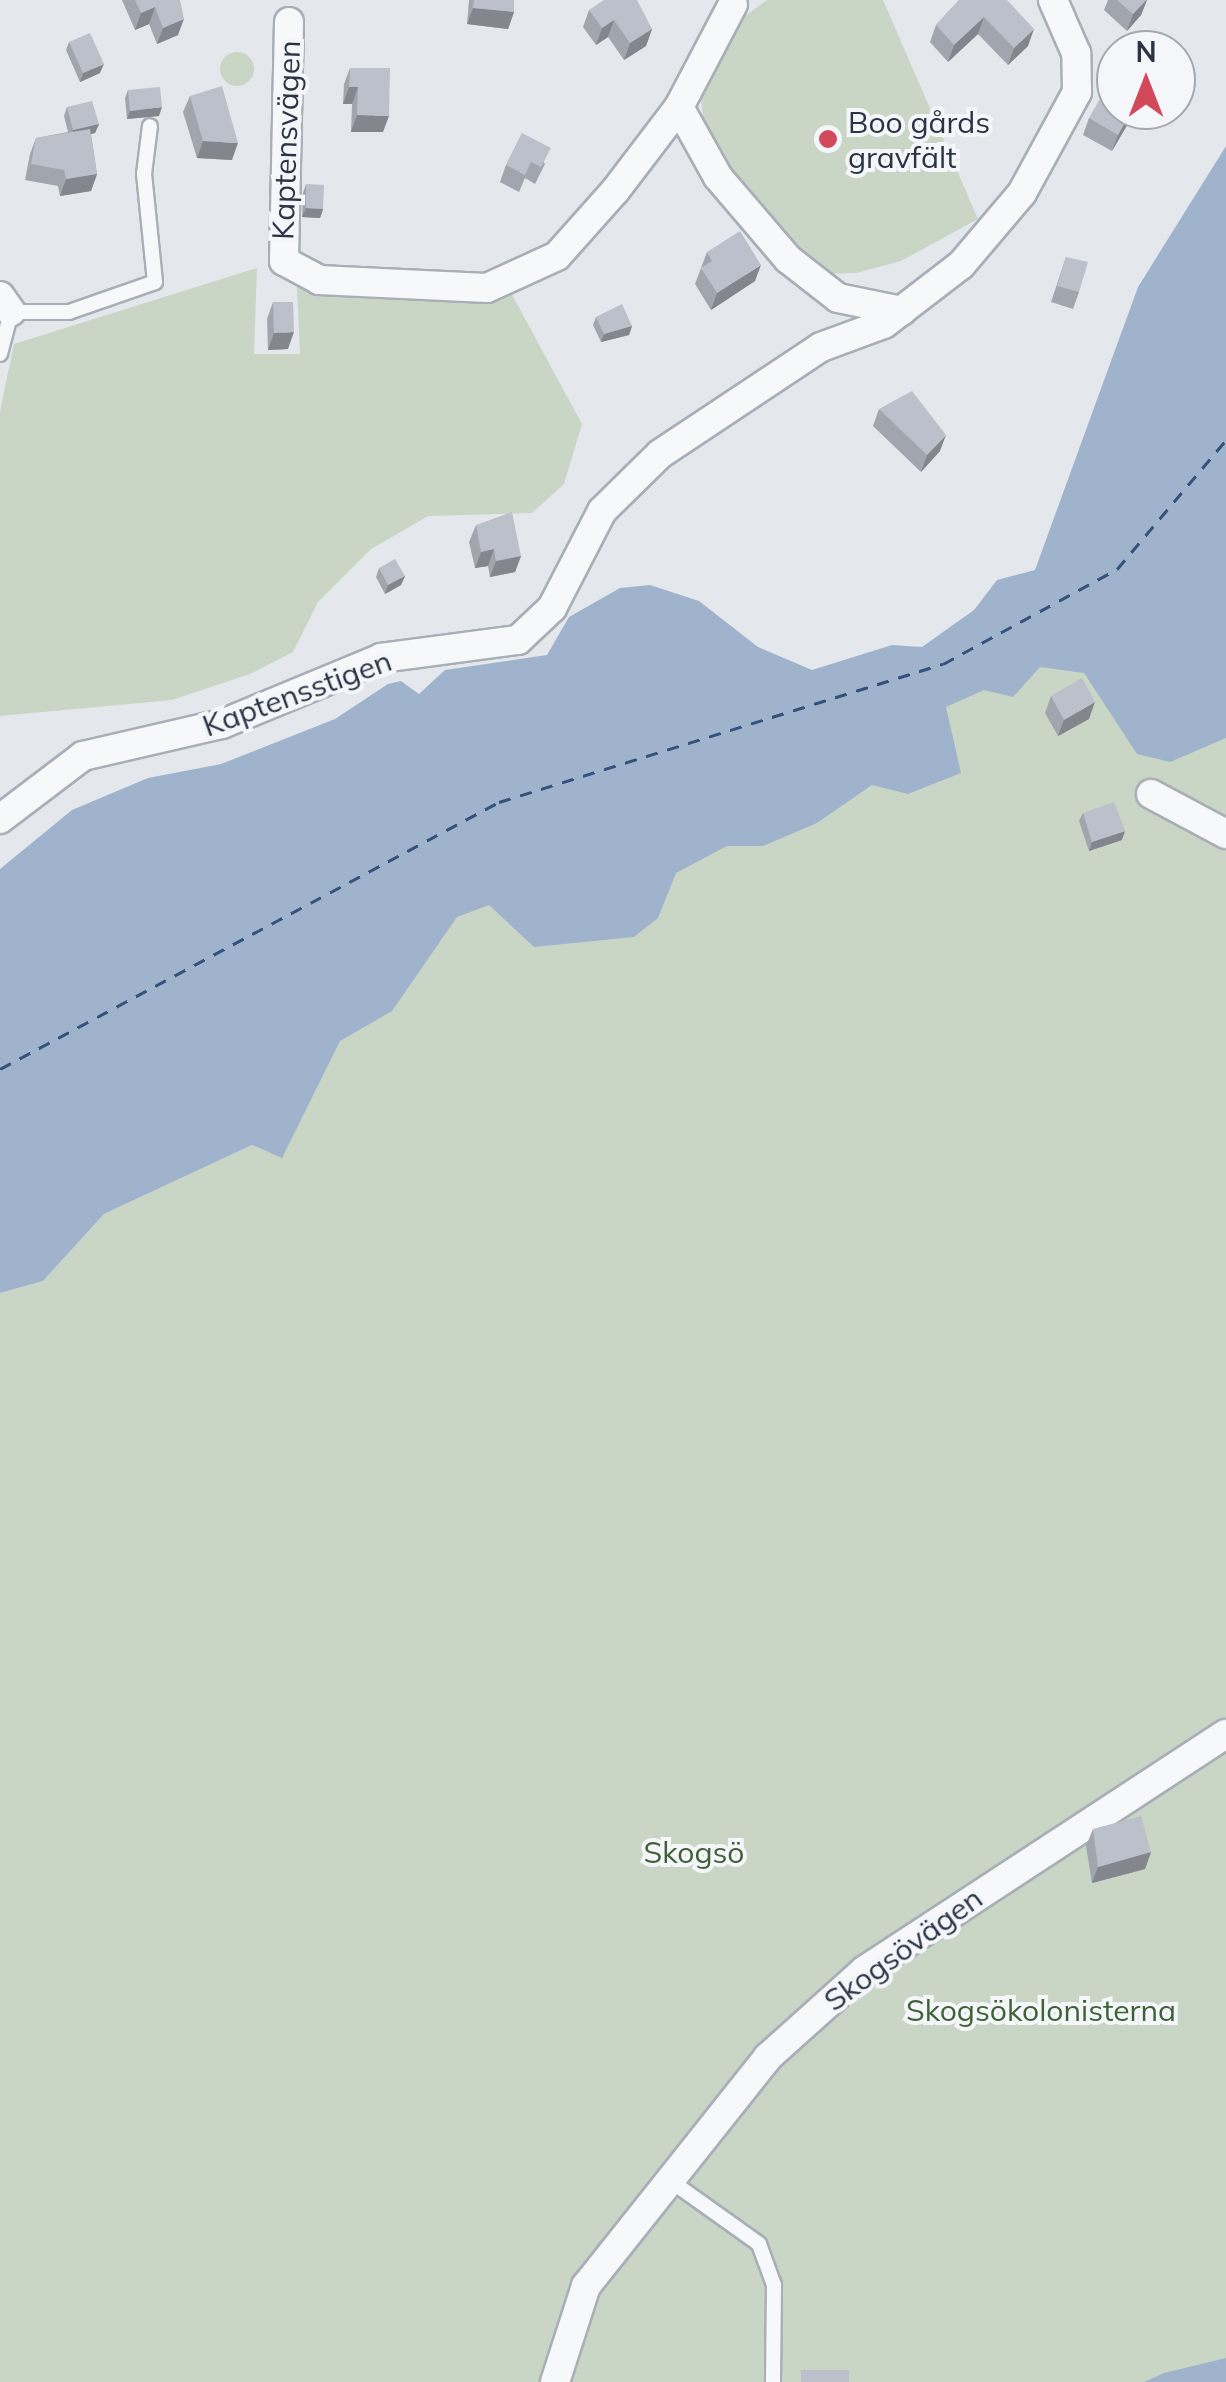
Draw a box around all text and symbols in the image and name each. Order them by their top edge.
north arrow [1096,30,1196,130]
text: N [1135,34,1157,69]
street label: Kaptensvägen [265,40,307,240]
place label: Boo gårds gravfält [848,104,990,174]
marker: Boo gårds gravfält [817,128,839,150]
street label: Kaptensstigen [198,642,396,744]
park label: Skogsö [644,1834,744,1870]
street label: Skogsövägen [817,1880,989,2018]
park label: Skogsökolonisterna [906,1992,1176,2028]

